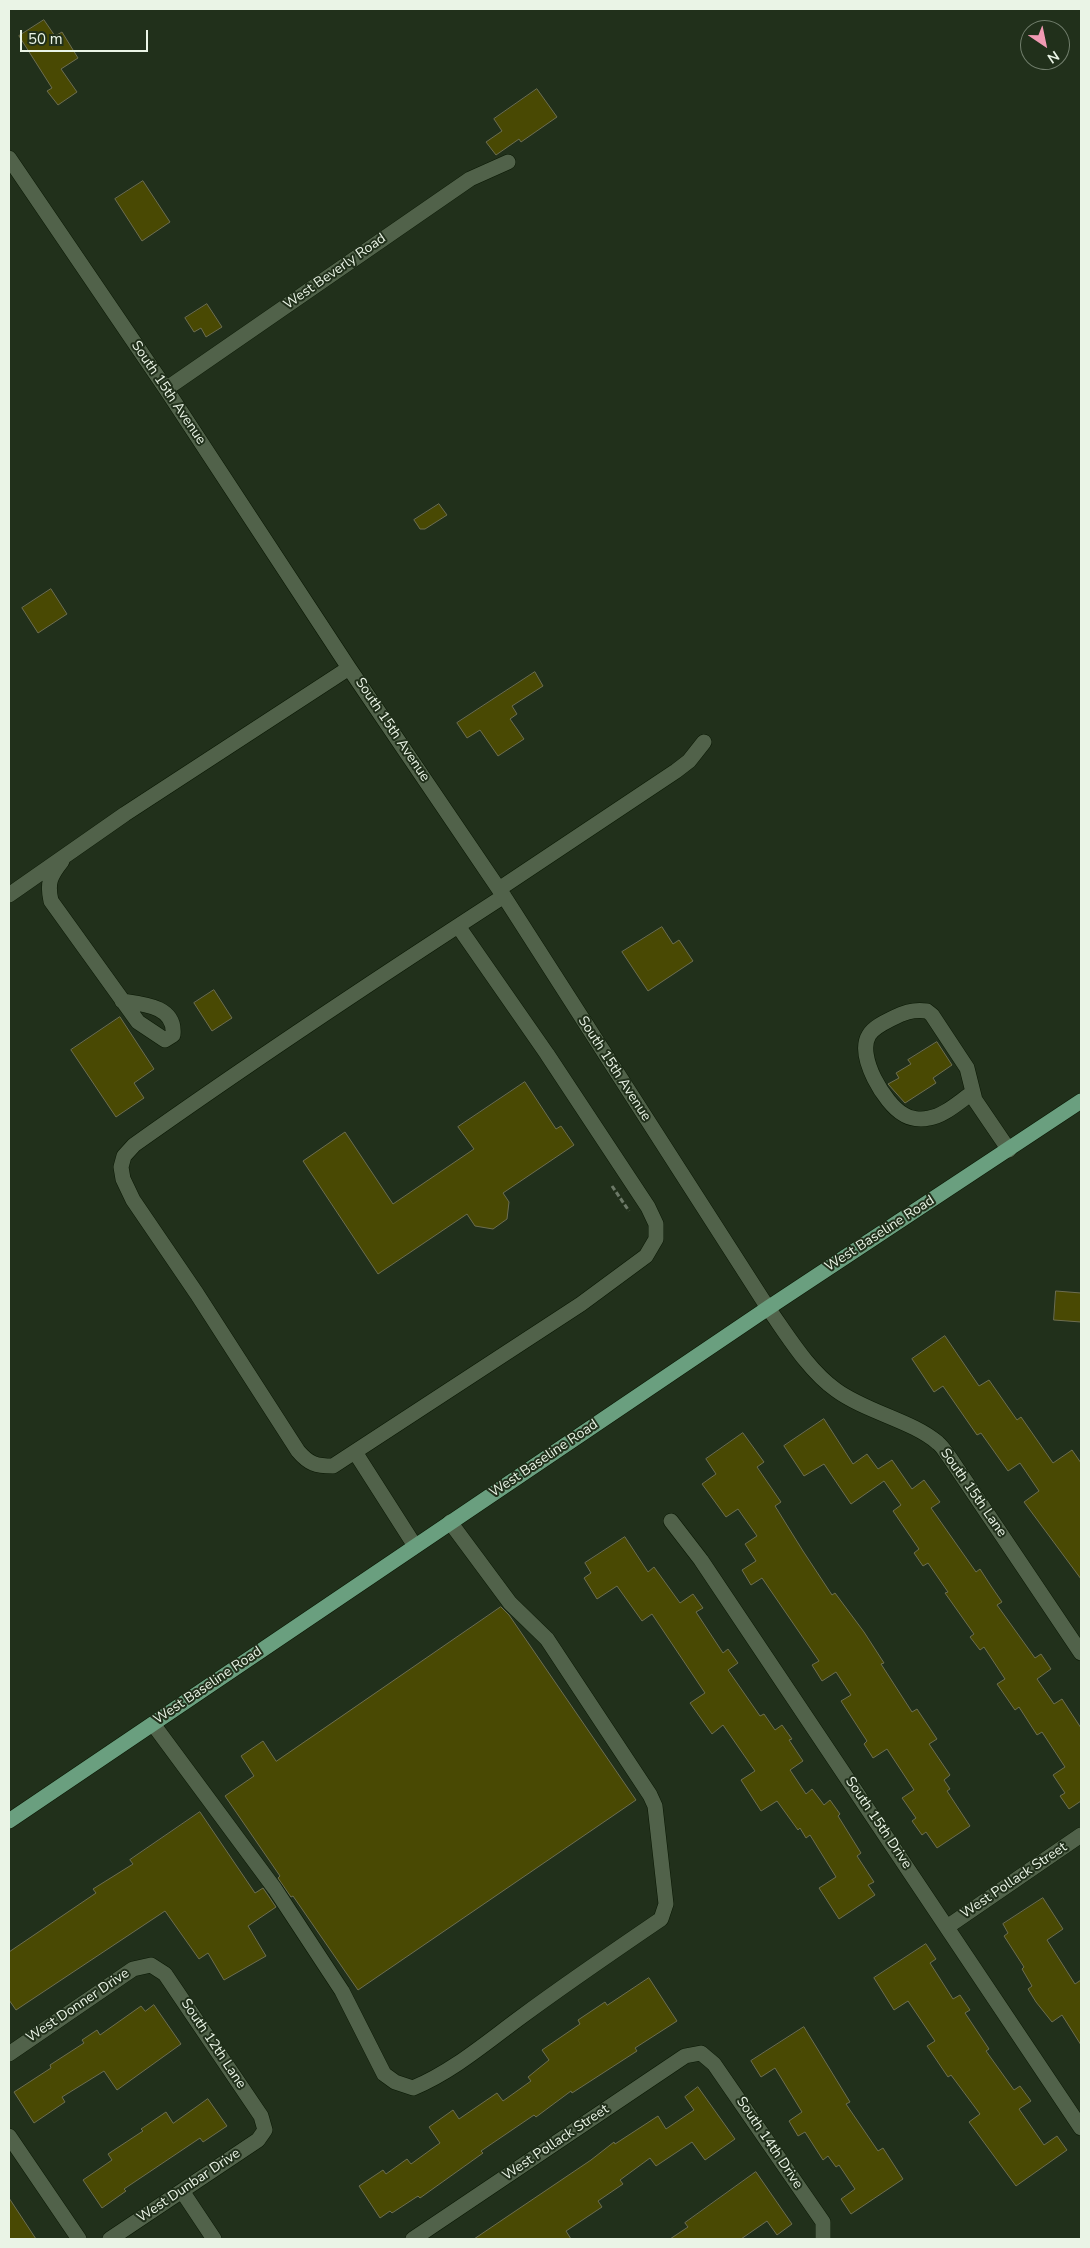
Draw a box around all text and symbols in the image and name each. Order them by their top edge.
scale bar [22,20,150,52]
north arrow [1020,20,1070,70]
text: 50 m [28,29,63,49]
text: N [1043,46,1063,68]
street label: West Beverly Road [281,230,389,314]
street label: South 15th Avenue [127,338,209,448]
street label: South 15th Avenue [351,675,433,785]
street label: South 15th Avenue [574,1013,654,1125]
street label: West Baseline Road [822,1192,938,1276]
street label: West Baseline Road [487,1416,601,1502]
street label: South 15th Lane [936,1445,1010,1541]
street label: West Baseline Road [151,1643,265,1729]
street label: South 15th Drive [841,1774,915,1872]
street label: West Pollack Street [958,1839,1070,1923]
street label: West Donner Drive [23,1965,133,2047]
street label: South 12th Lane [177,1996,249,2092]
street label: South 14th Drive [732,2094,806,2192]
street label: West Pollack Street [500,2101,612,2185]
street label: West Dunbar Drive [134,2145,244,2227]

